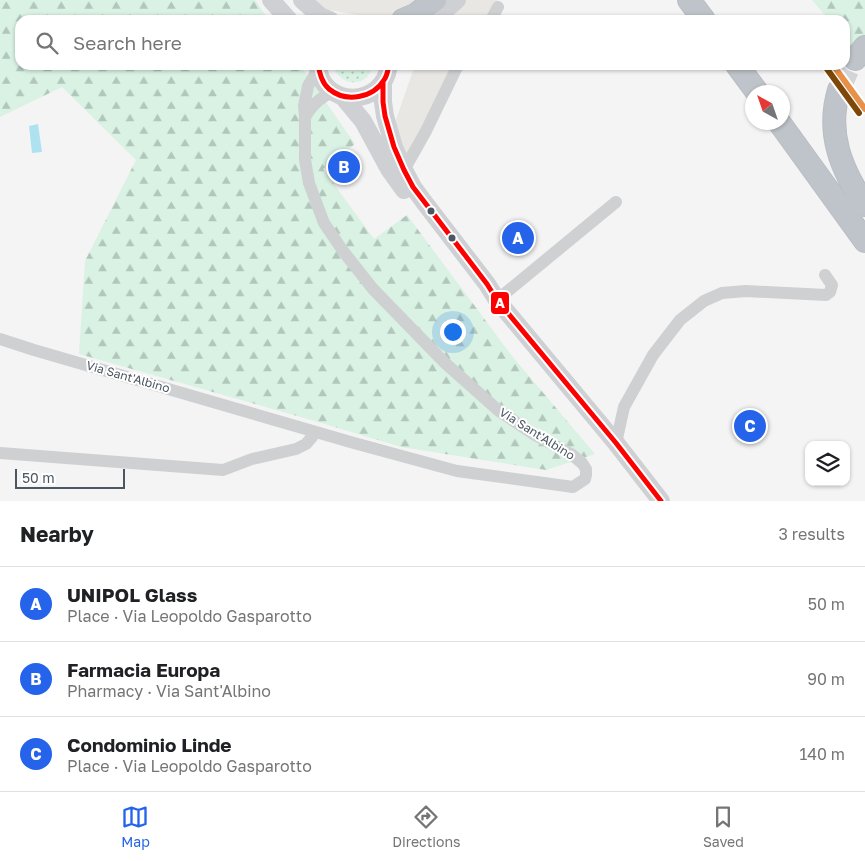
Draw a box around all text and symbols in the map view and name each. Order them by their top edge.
search box [15,15,850,70]
icon: search [33,29,61,57]
text: Search here [73,31,182,54]
north arrow [745,85,790,130]
pin: B [328,148,360,186]
unlabelled marker [426,206,436,216]
pin: A [502,219,534,257]
unlabelled marker [447,233,457,243]
line badge: A [490,291,510,315]
text: A [495,294,505,311]
your location [440,319,466,345]
street label: Via Sant'Albino [85,357,172,396]
street label: Via Sant'Albino [497,404,578,463]
pin: C [734,407,766,445]
map controls [805,441,850,486]
button: layers [805,441,850,486]
scale bar [15,466,125,489]
text: 50 m [22,469,55,486]
text: Nearby [20,521,94,547]
text: 3 results [778,524,845,544]
text: UNIPOL Glass [67,583,197,606]
text: A [30,594,42,614]
text: 50 m [808,594,845,614]
text: Place · Via Leopoldo Gasparotto [67,606,312,626]
text: Farmacia Europa [67,658,220,681]
text: B [30,669,42,689]
text: 90 m [807,669,845,689]
text: Pharmacy · Via Sant'Albino [67,681,271,701]
text: Condominio Linde [67,733,232,756]
text: C [30,744,42,764]
text: 140 m [799,744,845,764]
text: Place · Via Leopoldo Gasparotto [67,756,312,776]
tab: Map [121,803,150,850]
tab: Directions [392,803,461,850]
tab: Saved [703,803,744,850]

